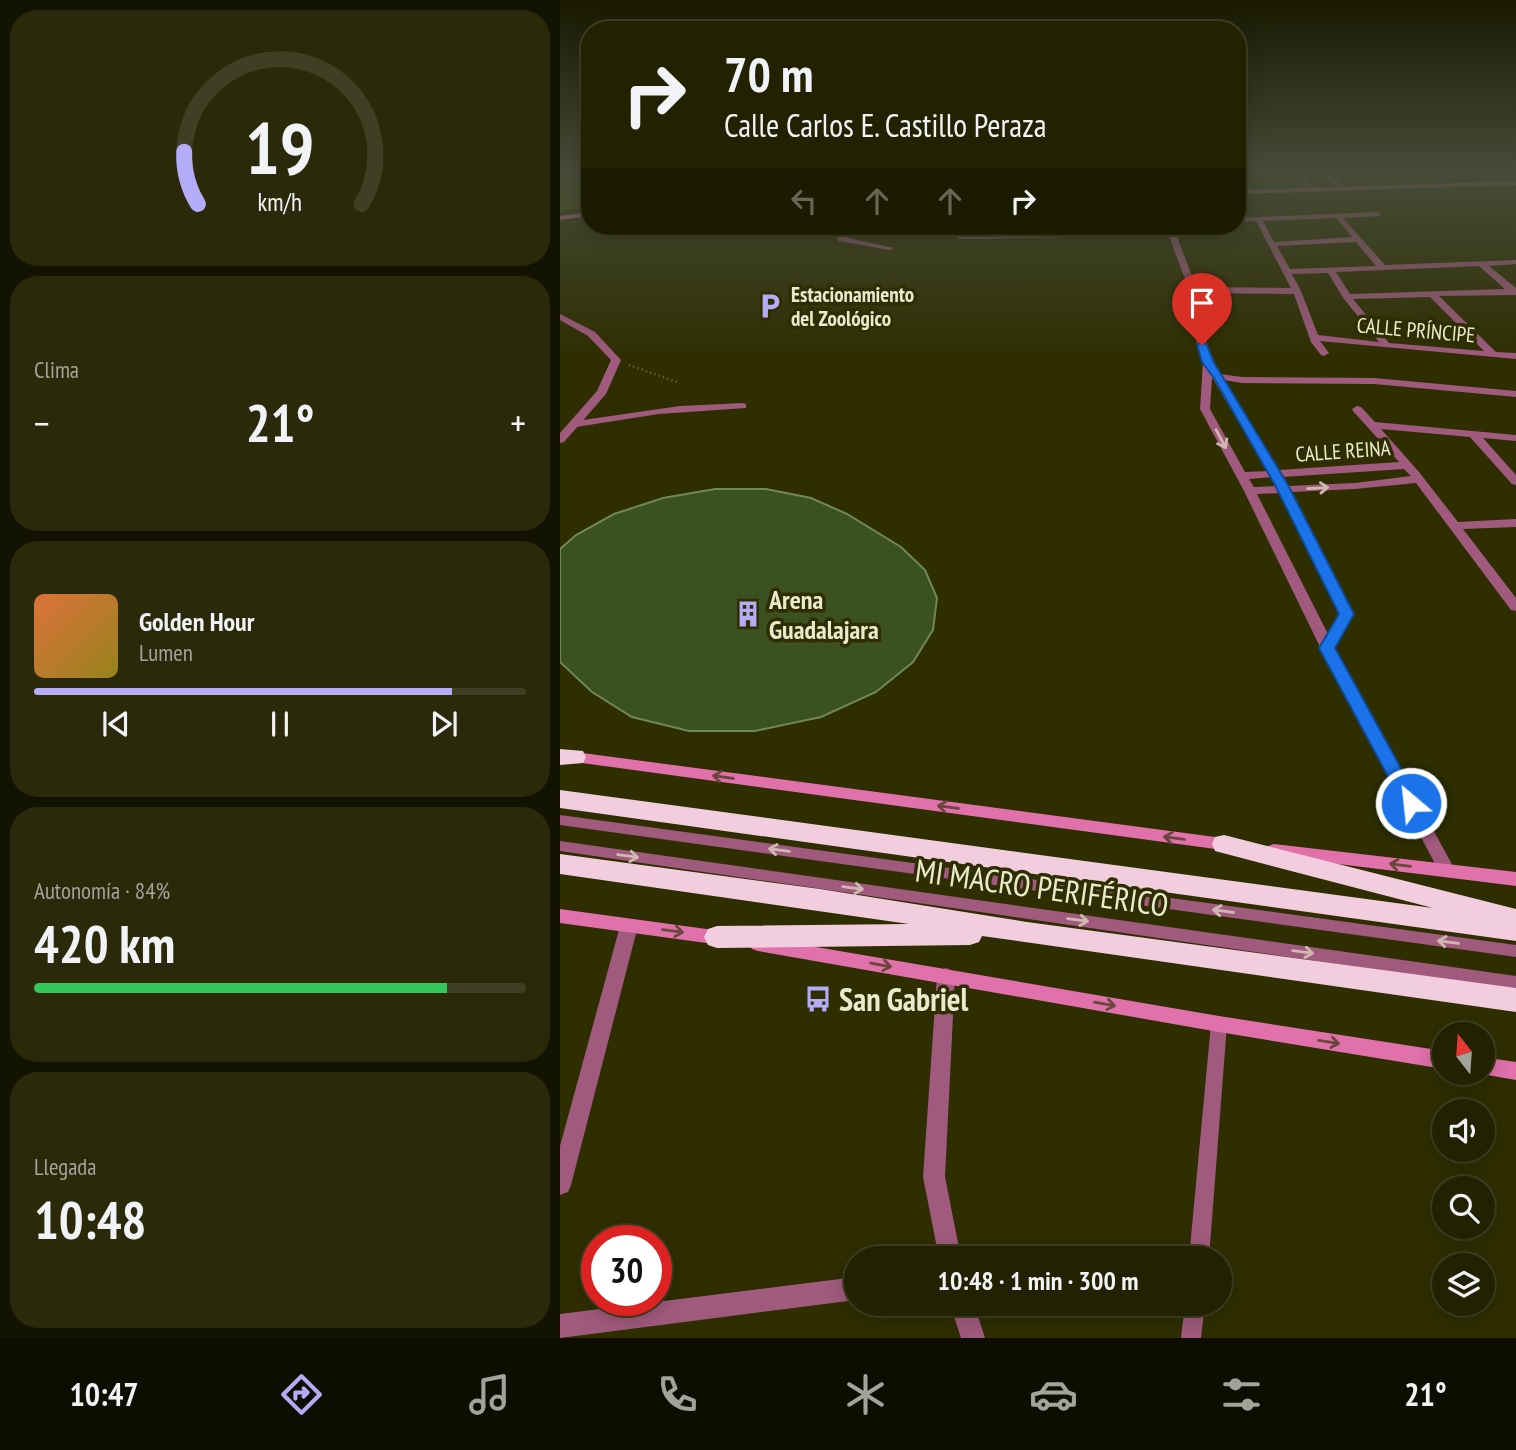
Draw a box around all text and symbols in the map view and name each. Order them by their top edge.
text: 70 m [724,42,813,106]
icon: right [609,49,700,140]
text: 19 [245,100,315,194]
text: Calle Carlos E. Castillo Peraza [724,104,1046,146]
icon: left [785,182,823,220]
icon: ahead [858,182,896,220]
icon: ahead [931,182,969,220]
icon: right [1004,182,1042,220]
text: km/h [258,186,302,218]
pin [1172,273,1232,345]
place label: Estacionamiento del Zoológico [791,281,914,332]
icon: arrive [1183,284,1221,322]
parking icon: Estacionamiento del Zoológico [755,291,785,321]
street label: CALLE PRÍNCIPE [1356,311,1476,349]
text: Clima [34,355,79,384]
text: 21° [246,389,314,456]
text: − [34,398,50,447]
text: + [510,398,526,447]
one-way arrow [1215,428,1228,449]
street label: CALLE REINA [1295,434,1391,468]
one-way arrow [1306,481,1329,494]
place label: Arena Guadalajara [768,583,879,646]
building icon: Arena Guadalajara [733,599,763,629]
text: Golden Hour [139,605,254,638]
text: Lumen [139,638,193,667]
icon: previous [97,705,135,743]
icon: pause [261,705,299,743]
icon: next [425,705,463,743]
position arrow [1374,766,1448,840]
one-way arrow [712,770,735,783]
one-way arrow [937,801,960,814]
one-way arrow [1163,831,1186,844]
one-way arrow [768,843,791,856]
street label: MI MACRO PERIFÉRICO [913,848,1171,926]
one-way arrow [616,849,638,862]
one-way arrow [1389,858,1411,871]
text: Autonomía · 84% [34,876,170,905]
one-way arrow [841,881,864,894]
one-way arrow [1212,904,1235,917]
text: 420 km [34,910,175,977]
one-way arrow [1066,914,1089,927]
one-way arrow [661,925,684,938]
one-way arrow [1438,935,1460,948]
one-way arrow [1291,946,1314,959]
one-way arrow [869,959,892,972]
place label: San Gabriel [839,978,969,1020]
bus stop icon: San Gabriel [803,984,833,1014]
one-way arrow [1093,998,1116,1011]
north arrow [1432,1022,1494,1085]
map controls [1432,1022,1495,1316]
one-way arrow [1317,1036,1340,1049]
button: sound [1432,1099,1495,1162]
text: Llegada [34,1152,97,1181]
button: search [1432,1176,1495,1239]
text: 10:48 [34,1186,146,1253]
speed limit sign: 30 [581,1225,672,1316]
button: layers [1432,1253,1495,1316]
text: 10:48 · 1 min · 300 m [938,1264,1138,1297]
icon: directions [277,1370,326,1419]
icon: music [465,1370,514,1419]
icon: phone [653,1370,702,1419]
icon: climate [841,1370,890,1419]
icon: car [1029,1370,1078,1419]
icon: filters [1217,1370,1266,1419]
text: 10:47 [69,1373,139,1415]
text: 21° [1404,1373,1447,1415]

